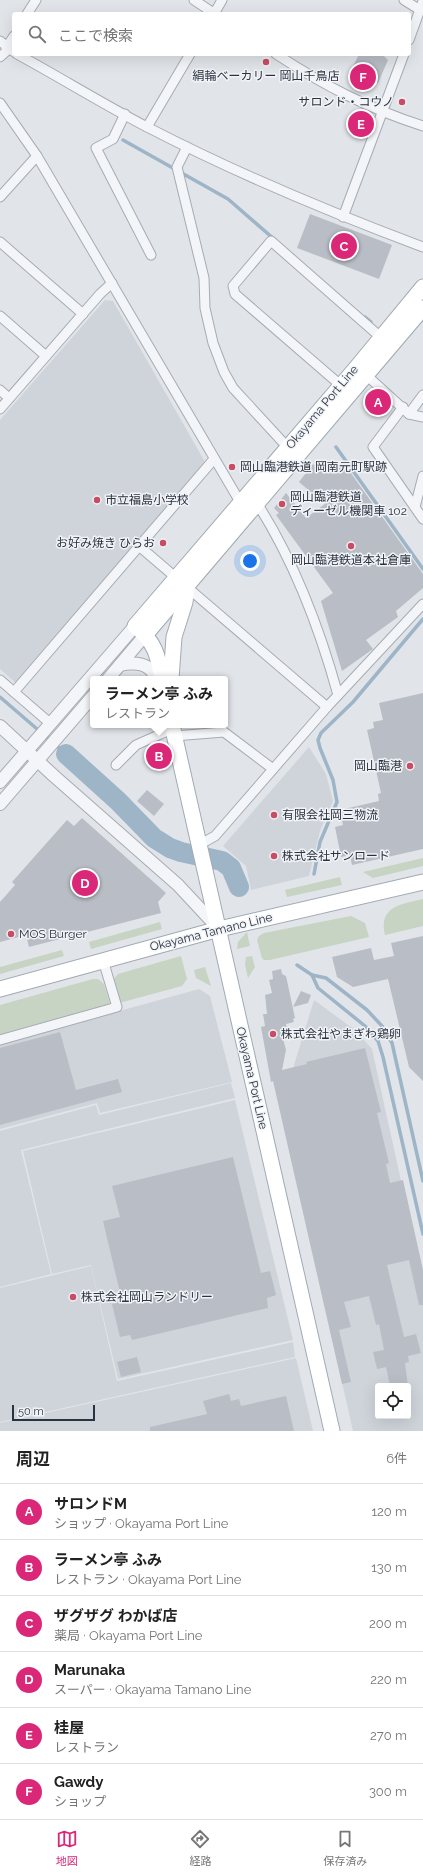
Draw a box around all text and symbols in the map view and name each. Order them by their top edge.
search box [12,12,411,56]
icon: search [26,23,48,45]
text: ここで検索 [58,27,133,45]
marker: 絹輪ベーカリー 岡山千鳥店 [261,57,271,67]
pin: F [350,62,376,92]
place label: 絹輪ベーカリー 岡山千鳥店 [192,69,340,83]
place label: サロンド・コウノ [298,95,394,109]
marker: サロンド・コウノ [397,97,407,107]
pin: E [348,109,374,139]
pin: C [331,231,357,261]
street label: Okayama Port Line [283,362,361,452]
pin: A [365,387,391,417]
place label: 岡山臨港鉄道 岡南元町駅跡 [240,460,387,474]
marker: 岡山臨港鉄道 岡南元町駅跡 [227,462,237,472]
place label: 岡山臨港鉄道 ディーゼル機関車 102 [290,490,407,518]
place label: 市立福島小学校 [105,493,189,507]
marker: 市立福島小学校 [92,495,102,505]
marker: 岡山臨港鉄道 ディーゼル機関車 102 [277,499,287,509]
place label: お好み焼き ひらお [56,536,155,550]
marker: お好み焼き ひらお [158,538,168,548]
marker: 岡山臨港鉄道本社倉庫 [346,541,356,551]
your location [240,551,260,571]
place label: 岡山臨港鉄道本社倉庫 [291,553,411,567]
popup [90,676,228,728]
text: ラーメン亭 ふみ [105,685,213,703]
text: レストラン [105,706,170,721]
pin: B [146,741,172,771]
place label: 岡山臨港 [354,759,402,773]
marker: 岡山臨港 [405,761,415,771]
place label: 有限会社岡三物流 [282,808,378,822]
marker: 有限会社岡三物流 [269,810,279,820]
place label: 株式会社サンロード [282,849,390,863]
marker: 株式会社サンロード [269,851,279,861]
pin: D [72,868,98,898]
street label: Okayama Tamano Line [148,910,274,954]
place label: MOS Burger [19,927,88,941]
marker: MOS Burger [6,929,16,939]
street label: Okayama Port Line [233,1025,271,1131]
place label: 株式会社やまぎわ鶏卵 [281,1027,401,1041]
marker: 株式会社やまぎわ鶏卵 [268,1029,278,1039]
place label: 株式会社岡山ランドリー [81,1290,213,1304]
marker: 株式会社岡山ランドリー [68,1292,78,1302]
map controls [375,1383,411,1419]
button: locate [375,1383,411,1419]
scale bar [12,1403,95,1422]
text: 50 m [18,1405,44,1418]
text: 周辺 [16,1449,50,1469]
text: 6件 [386,1451,407,1466]
text: サロンドM [54,1495,127,1513]
text: A [25,1504,33,1519]
text: 120 m [371,1504,407,1519]
text: ショップ · Okayama Port Line [54,1516,228,1531]
text: ラーメン亭 ふみ [54,1551,162,1569]
text: B [25,1560,33,1575]
text: 130 m [371,1560,407,1575]
text: レストラン · Okayama Port Line [54,1572,241,1587]
text: ザグザグ わかば店 [54,1607,178,1625]
text: C [25,1616,33,1631]
text: 200 m [369,1616,407,1631]
text: 薬局 · Okayama Port Line [54,1628,202,1643]
text: Marunaka [54,1661,125,1679]
text: D [24,1672,34,1687]
text: 220 m [370,1672,407,1687]
text: スーパー · Okayama Tamano Line [54,1682,251,1697]
text: 桂屋 [54,1719,84,1737]
text: E [25,1728,33,1743]
text: 270 m [370,1728,407,1743]
text: レストラン [54,1740,119,1755]
text: Gawdy [54,1773,103,1791]
text: F [25,1784,33,1799]
text: 300 m [369,1784,407,1799]
text: ショップ [54,1794,106,1809]
tab: 地図 [56,1828,78,1868]
tab: 経路 [189,1828,211,1868]
tab: 保存済み [323,1828,367,1868]

